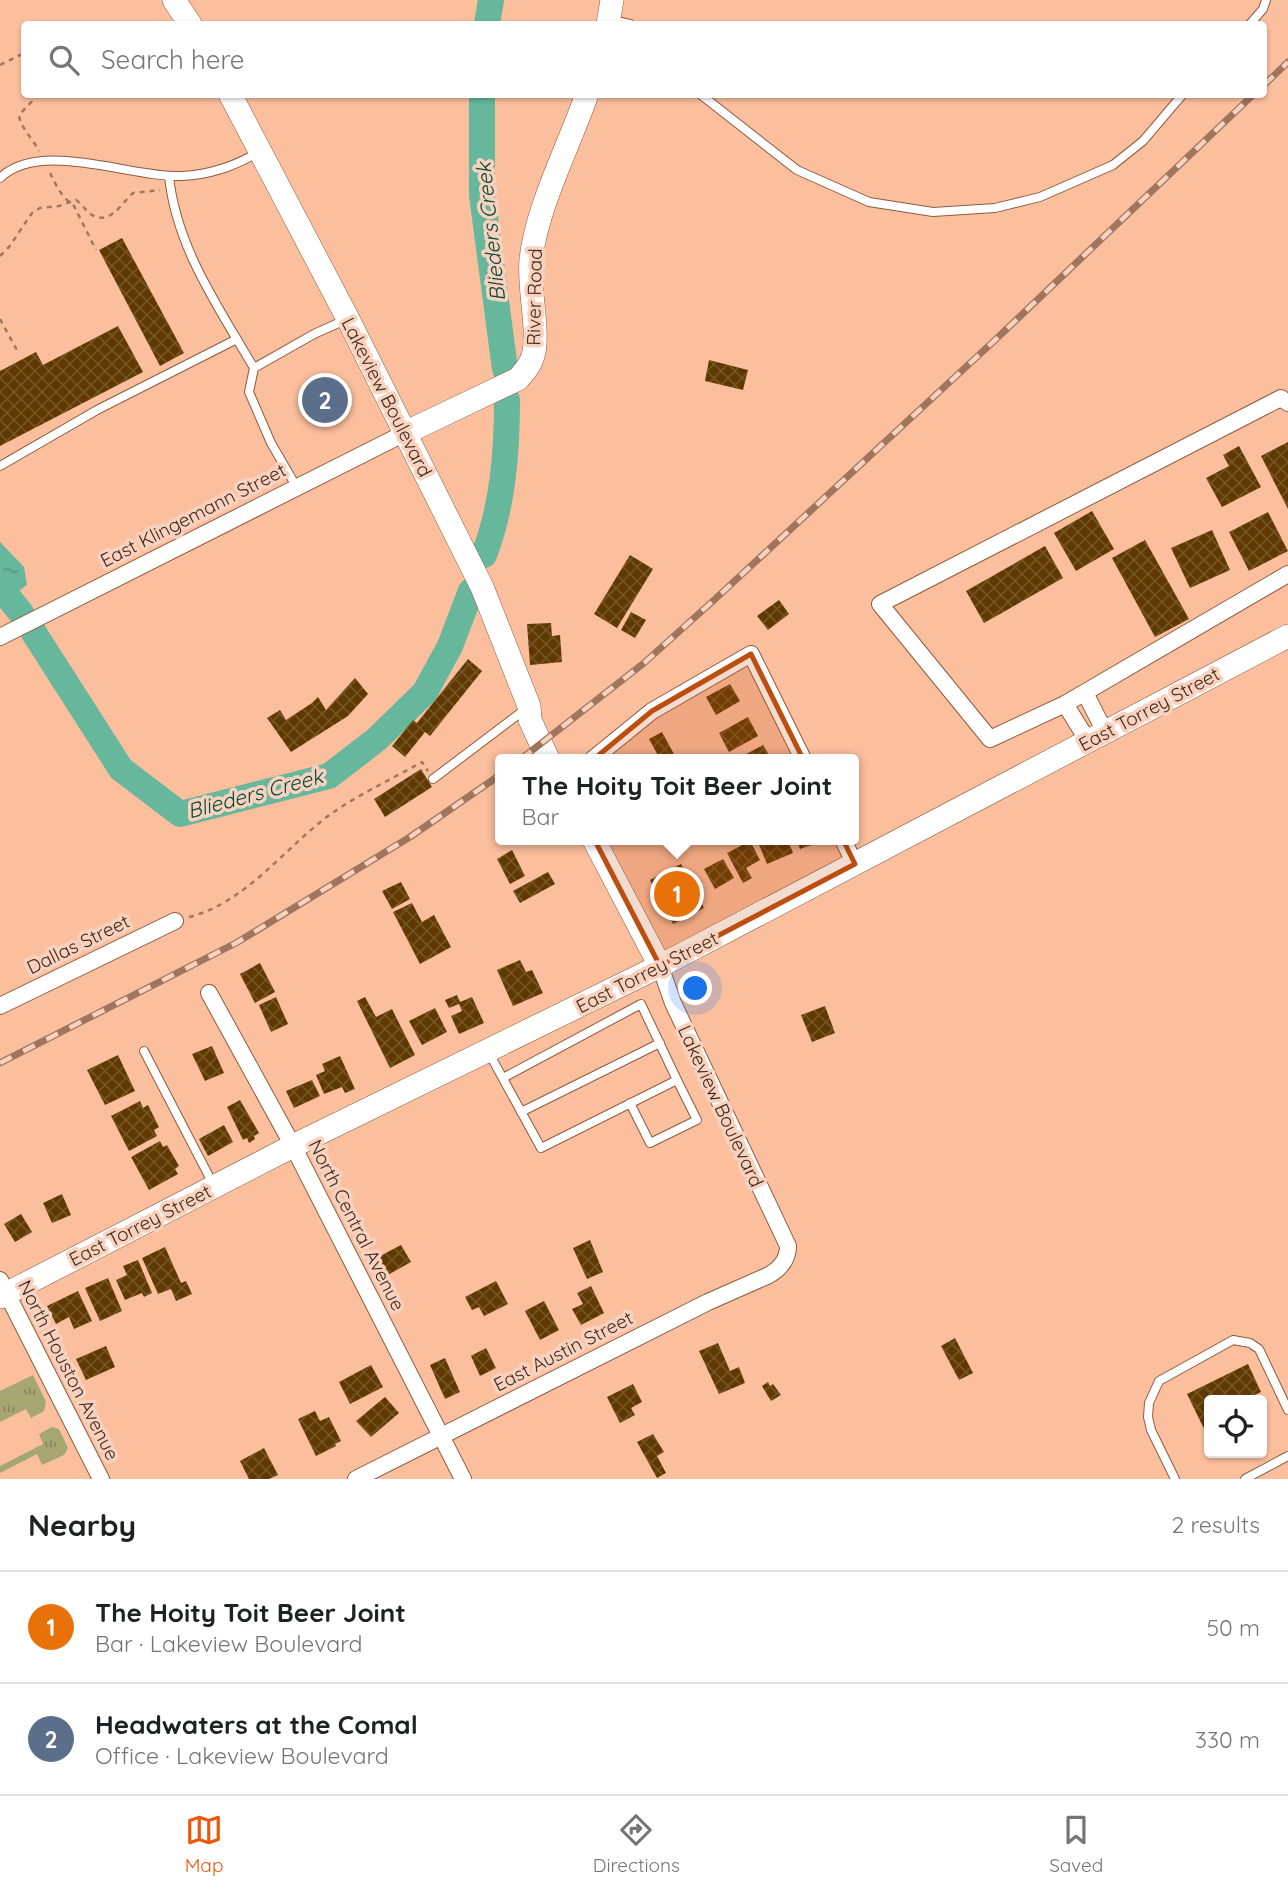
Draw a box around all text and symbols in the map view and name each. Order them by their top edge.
search box [21,21,1267,98]
icon: search [45,41,83,79]
text: Search here [101,43,245,76]
water label: Blieders Creek [470,160,510,303]
street label: River Road [521,248,547,346]
street label: Lakeview Boulevard [336,313,438,481]
pin: 2 [302,374,348,426]
street label: East Klingemann Street [96,458,290,572]
street label: East Torrey Street [1074,662,1224,756]
popup [495,754,859,845]
water label: Blieders Creek [184,762,327,824]
text: The Hoity Toit Beer Joint [522,769,832,802]
text: Bar [522,802,559,831]
pin: 1 [654,868,700,920]
street label: Dallas Street [23,909,133,979]
street label: East Torrey Street [572,926,722,1018]
your location [678,971,712,1005]
street label: Lakeview Boulevard [673,1021,769,1191]
street label: North Central Avenue [303,1135,411,1315]
street label: East Torrey Street [65,1179,215,1271]
street label: North Houston Avenue [13,1276,125,1464]
street label: East Austin Street [489,1306,637,1396]
map controls [1204,1395,1267,1458]
button: locate [1204,1395,1267,1458]
text: Nearby [28,1506,136,1544]
text: 2 results [1171,1510,1260,1539]
text: The Hoity Toit Beer Joint [95,1596,406,1629]
text: 1 [47,1613,55,1642]
text: 50 m [1207,1613,1260,1642]
text: Bar · Lakeview Boulevard [95,1629,363,1658]
text: Headwaters at the Comal [95,1708,418,1741]
text: 2 [44,1725,58,1754]
text: 330 m [1195,1725,1260,1754]
text: Office · Lakeview Boulevard [95,1741,389,1770]
tab: Map [185,1811,223,1877]
tab: Directions [593,1811,680,1877]
tab: Saved [1049,1811,1103,1877]

